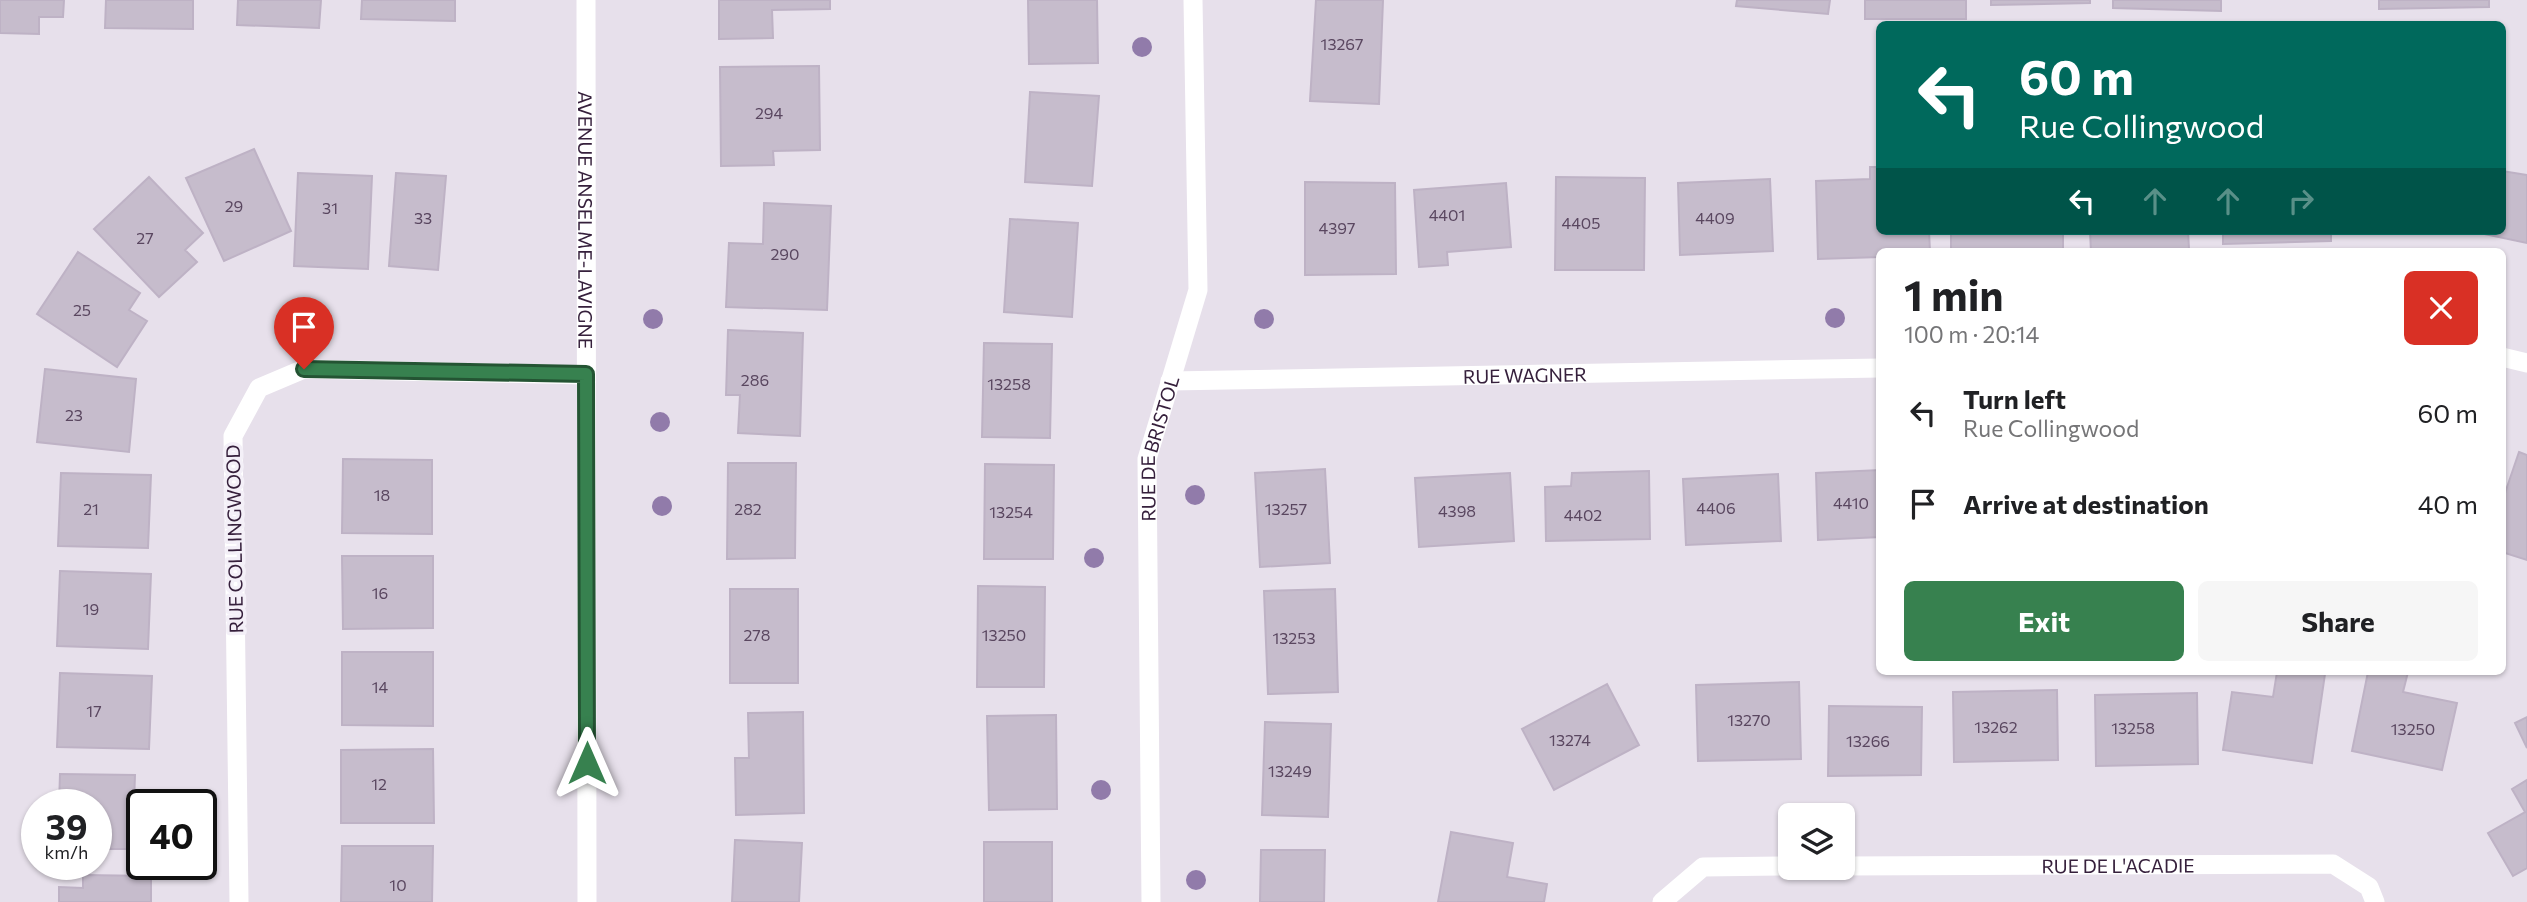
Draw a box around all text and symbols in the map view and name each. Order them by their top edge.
house number: 13267 [1321,34,1363,53]
text: 60 m [2019,45,2134,105]
icon: left [1904,49,1995,140]
street label: AVENUE ANSELME-LAVIGNE [575,91,598,349]
house number: 294 [755,103,783,122]
text: Rue Collingwood [2019,105,2264,145]
icon: left [2063,182,2101,220]
icon: ahead [2136,182,2174,220]
icon: ahead [2209,182,2247,220]
icon: right [2282,182,2320,220]
house number: 29 [225,196,243,215]
house number: 31 [322,198,338,217]
house number: 4401 [1429,205,1465,224]
house number: 33 [414,208,432,227]
house number: 4409 [1695,208,1735,227]
house number: 4405 [1562,213,1600,232]
house number: 4397 [1319,218,1355,237]
house number: 27 [136,228,154,247]
house number: 290 [771,244,799,263]
text: 1 min [1904,268,2004,320]
button: close [2404,271,2478,345]
pin [274,297,334,369]
house number: 25 [73,300,91,319]
icon: arrive [285,308,323,346]
text: 100 m · 20:14 [1904,320,2039,348]
street label: RUE WAGNER [1463,362,1587,387]
house number: 286 [741,370,769,389]
street label: RUE DE BRISTOL [1135,373,1183,522]
house number: 13258 [987,374,1031,393]
text: Turn left [1963,383,2066,414]
icon: left [1904,394,1942,432]
text: 60 m [2418,397,2478,428]
house number: 23 [65,405,83,424]
text: Rue Collingwood [1963,414,2139,442]
street label: RUE COLLINGWOOD [221,444,247,634]
house number: 18 [374,485,390,504]
icon: arrive [1904,485,1942,523]
text: Arrive at destination [1963,488,2209,519]
text: 40 m [2418,488,2478,519]
house number: 4410 [1833,493,1869,512]
house number: 4406 [1696,498,1736,517]
house number: 21 [83,499,99,518]
house number: 282 [734,499,762,518]
house number: 13257 [1265,499,1307,518]
house number: 4398 [1438,501,1476,520]
house number: 13254 [989,502,1033,521]
house number: 4402 [1564,505,1602,524]
button: Exit [1904,581,2184,661]
button: Share [2198,581,2478,661]
house number: 16 [372,583,388,602]
house number: 19 [83,599,99,618]
house number: 278 [744,625,770,644]
house number: 13250 [982,625,1026,644]
house number: 13253 [1272,628,1316,647]
house number: 14 [372,677,389,696]
house number: 17 [86,701,102,720]
house number: 13270 [1727,710,1771,729]
house number: 13262 [1974,717,2018,736]
house number: 13258 [2111,718,2155,737]
house number: 13250 [2391,719,2435,738]
position arrow [550,726,624,800]
house number: 13274 [1549,730,1591,749]
house number: 13266 [1846,731,1890,750]
house number: 13249 [1268,761,1312,780]
house number: 12 [371,774,387,793]
speed limit sign: 40 [126,789,217,880]
map controls [1778,803,1855,880]
button: layers [1778,803,1855,880]
text: 39 [46,804,87,847]
text: km/h [45,841,88,863]
street label: RUE DE L'ACADIE [2041,853,2195,877]
house number: 10 [389,875,407,894]

